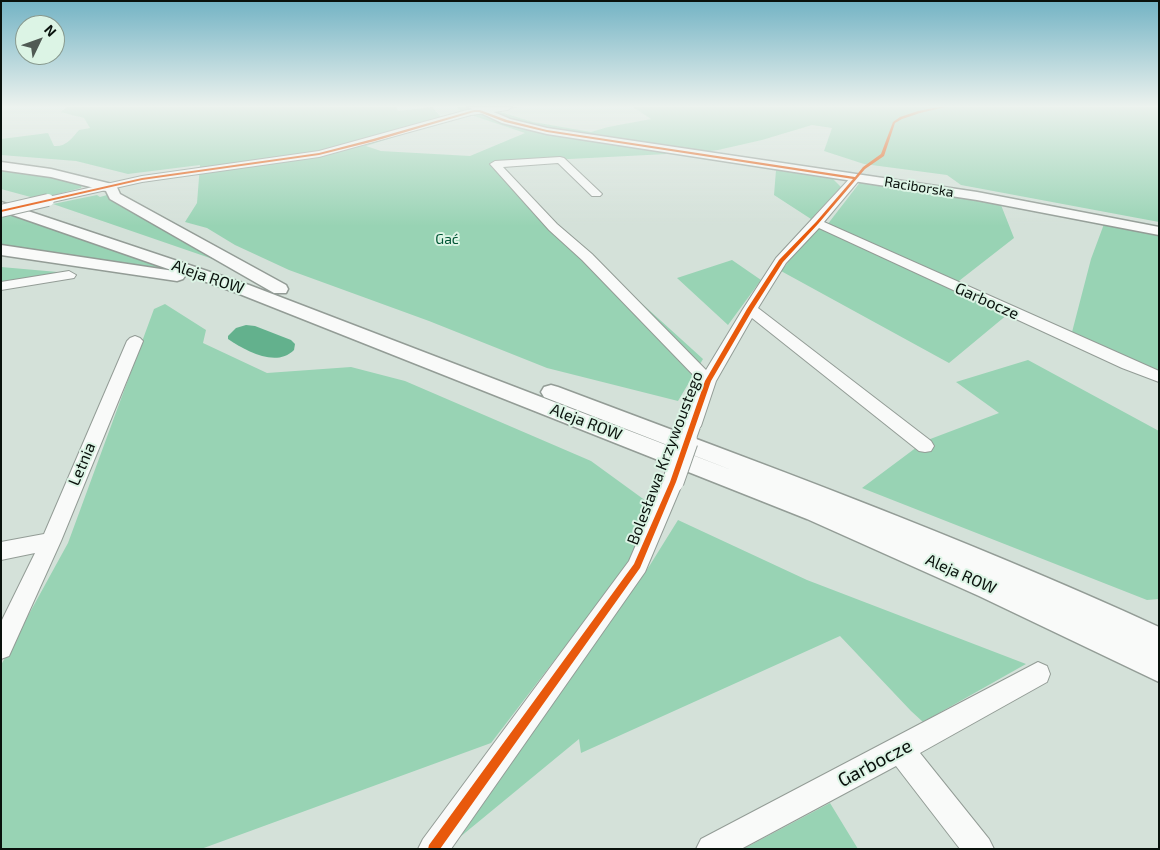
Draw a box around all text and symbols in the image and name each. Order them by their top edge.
north arrow [15,15,65,65]
text: N [41,21,60,40]
street label: Raciborska [883,173,955,201]
park label: Gać [435,231,459,247]
street label: Aleja ROW [169,256,247,298]
street label: Garbocze [952,278,1022,324]
street label: Bolesława Krzywoustego [623,368,707,548]
street label: Aleja ROW [547,400,625,444]
street label: Letnia [64,440,100,488]
street label: Aleja ROW [923,550,999,598]
street label: Garbocze [834,734,916,792]

